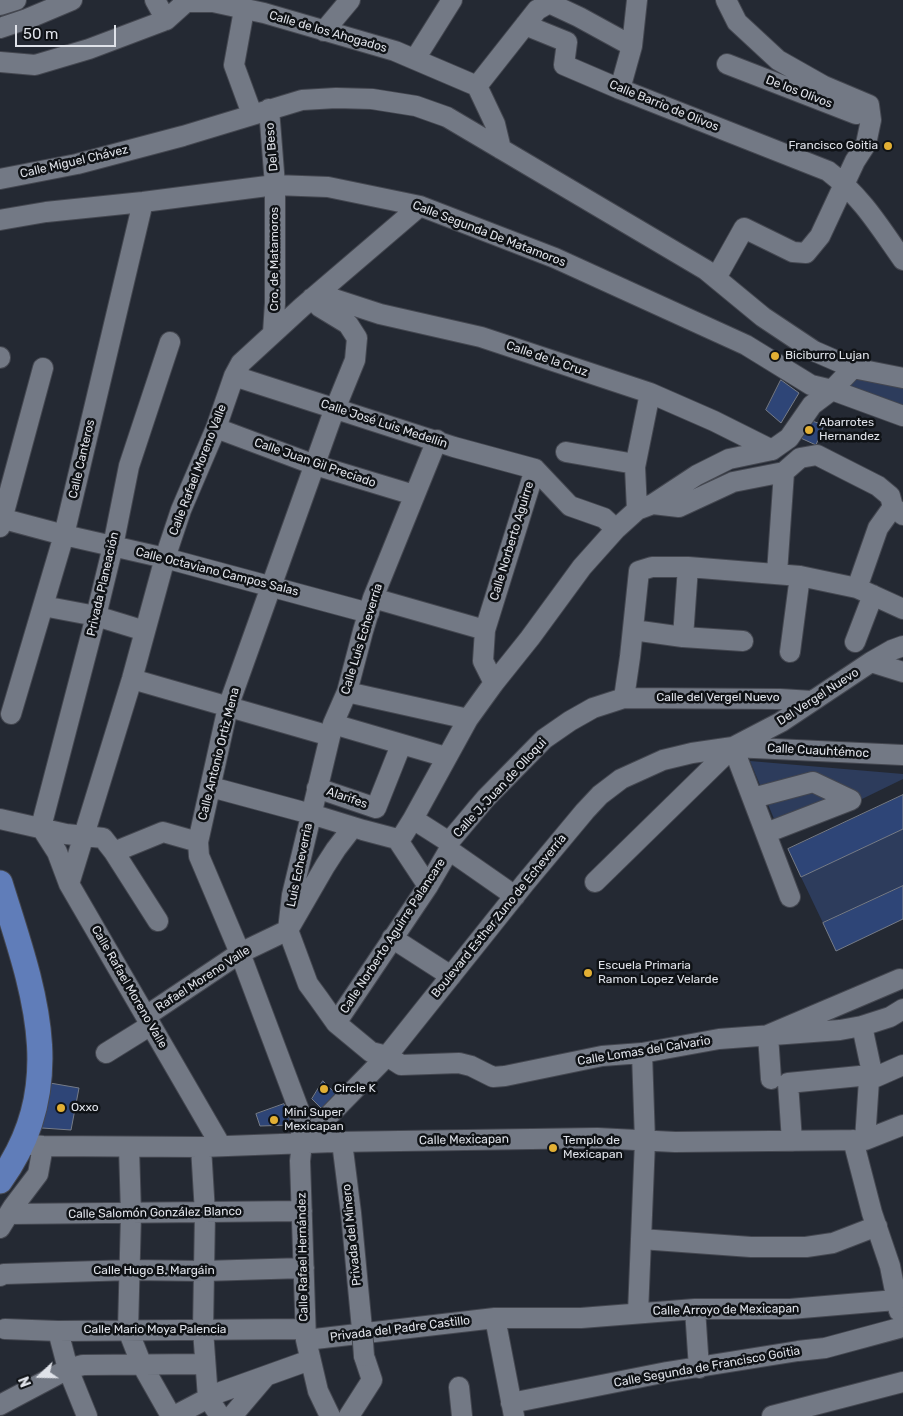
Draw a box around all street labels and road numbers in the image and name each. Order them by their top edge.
street label: Calle de los Ahogados [267,8,389,56]
street label: De los Olivos [764,73,834,111]
street label: Calle Barrio de Olivos [607,77,721,135]
street label: Del Beso [263,122,281,172]
street label: Calle Miguel Chávez [19,143,129,181]
street label: Calle Segunda De Matamoros [410,198,568,270]
street label: Cro. de Matamoros [268,207,282,311]
street label: Calle de la Cruz [504,338,590,380]
street label: Calle José Luis Medellín [319,397,449,451]
street label: Calle Rafael Moreno Valle [166,402,230,538]
street label: Calle Canteros [66,418,98,500]
street label: Calle Juan Gil Preciado [252,435,378,491]
street label: Calle Norberto Aguirre [487,480,537,602]
street label: Privada Planeación [84,531,122,637]
street label: Calle Octaviano Campos Salas [134,545,300,599]
street label: Calle Luis Echeverría [338,582,386,696]
street label: Del Vergel Nuevo [775,665,861,729]
street label: Calle Antonio Ortiz Mena [196,686,242,822]
street label: Calle del Vergel Nuevo [656,691,780,705]
street label: Calle J. Juan de Olloqui [450,736,550,840]
street label: Calle Cuauhtémoc [767,741,869,761]
street label: Alarifes [325,784,369,812]
street label: Luis Echeverria [284,822,316,908]
street label: Boulevard Esther Zuno de Echeverría [429,831,569,1001]
street label: Calle Norberto Aguirre Palancare [337,856,449,1016]
street label: Calle Rafael Moreno Valle [88,923,170,1051]
street label: Rafael Moreno Valle [153,943,253,1015]
street label: Calle Lomas del Calvario [576,1033,712,1069]
street label: Calle Mexicapan [419,1132,509,1148]
street label: Privada del Minero [339,1183,365,1287]
street label: Calle Rafael Hernández [295,1192,311,1322]
street label: Calle Salomón González Blanco [68,1204,242,1222]
street label: Calle Hugo B. Margáin [93,1264,215,1278]
street label: Calle Arroyo de Mexicapan [653,1302,799,1318]
street label: Privada del Padre Castillo [329,1313,471,1345]
street label: Calle Mario Moya Palencia [84,1323,226,1337]
street label: Calle Segunda de Francisco Goitia [613,1344,801,1390]

